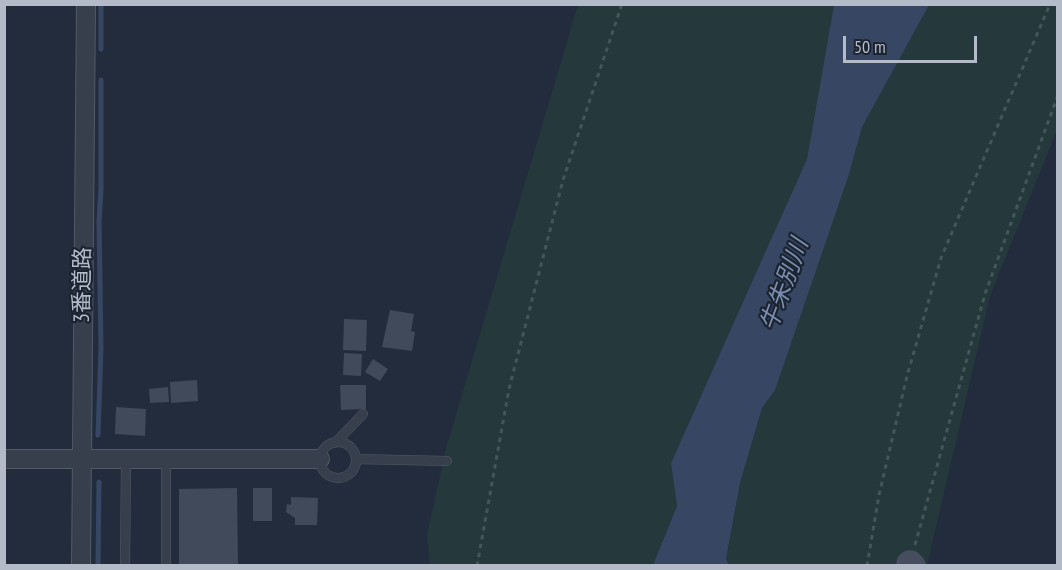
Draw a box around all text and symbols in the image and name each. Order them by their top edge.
scale bar [846,24,980,62]
text: 50 m [854,35,886,58]
water label: 牛朱別川 [755,235,815,335]
street label: 3番道路 [69,247,97,323]

